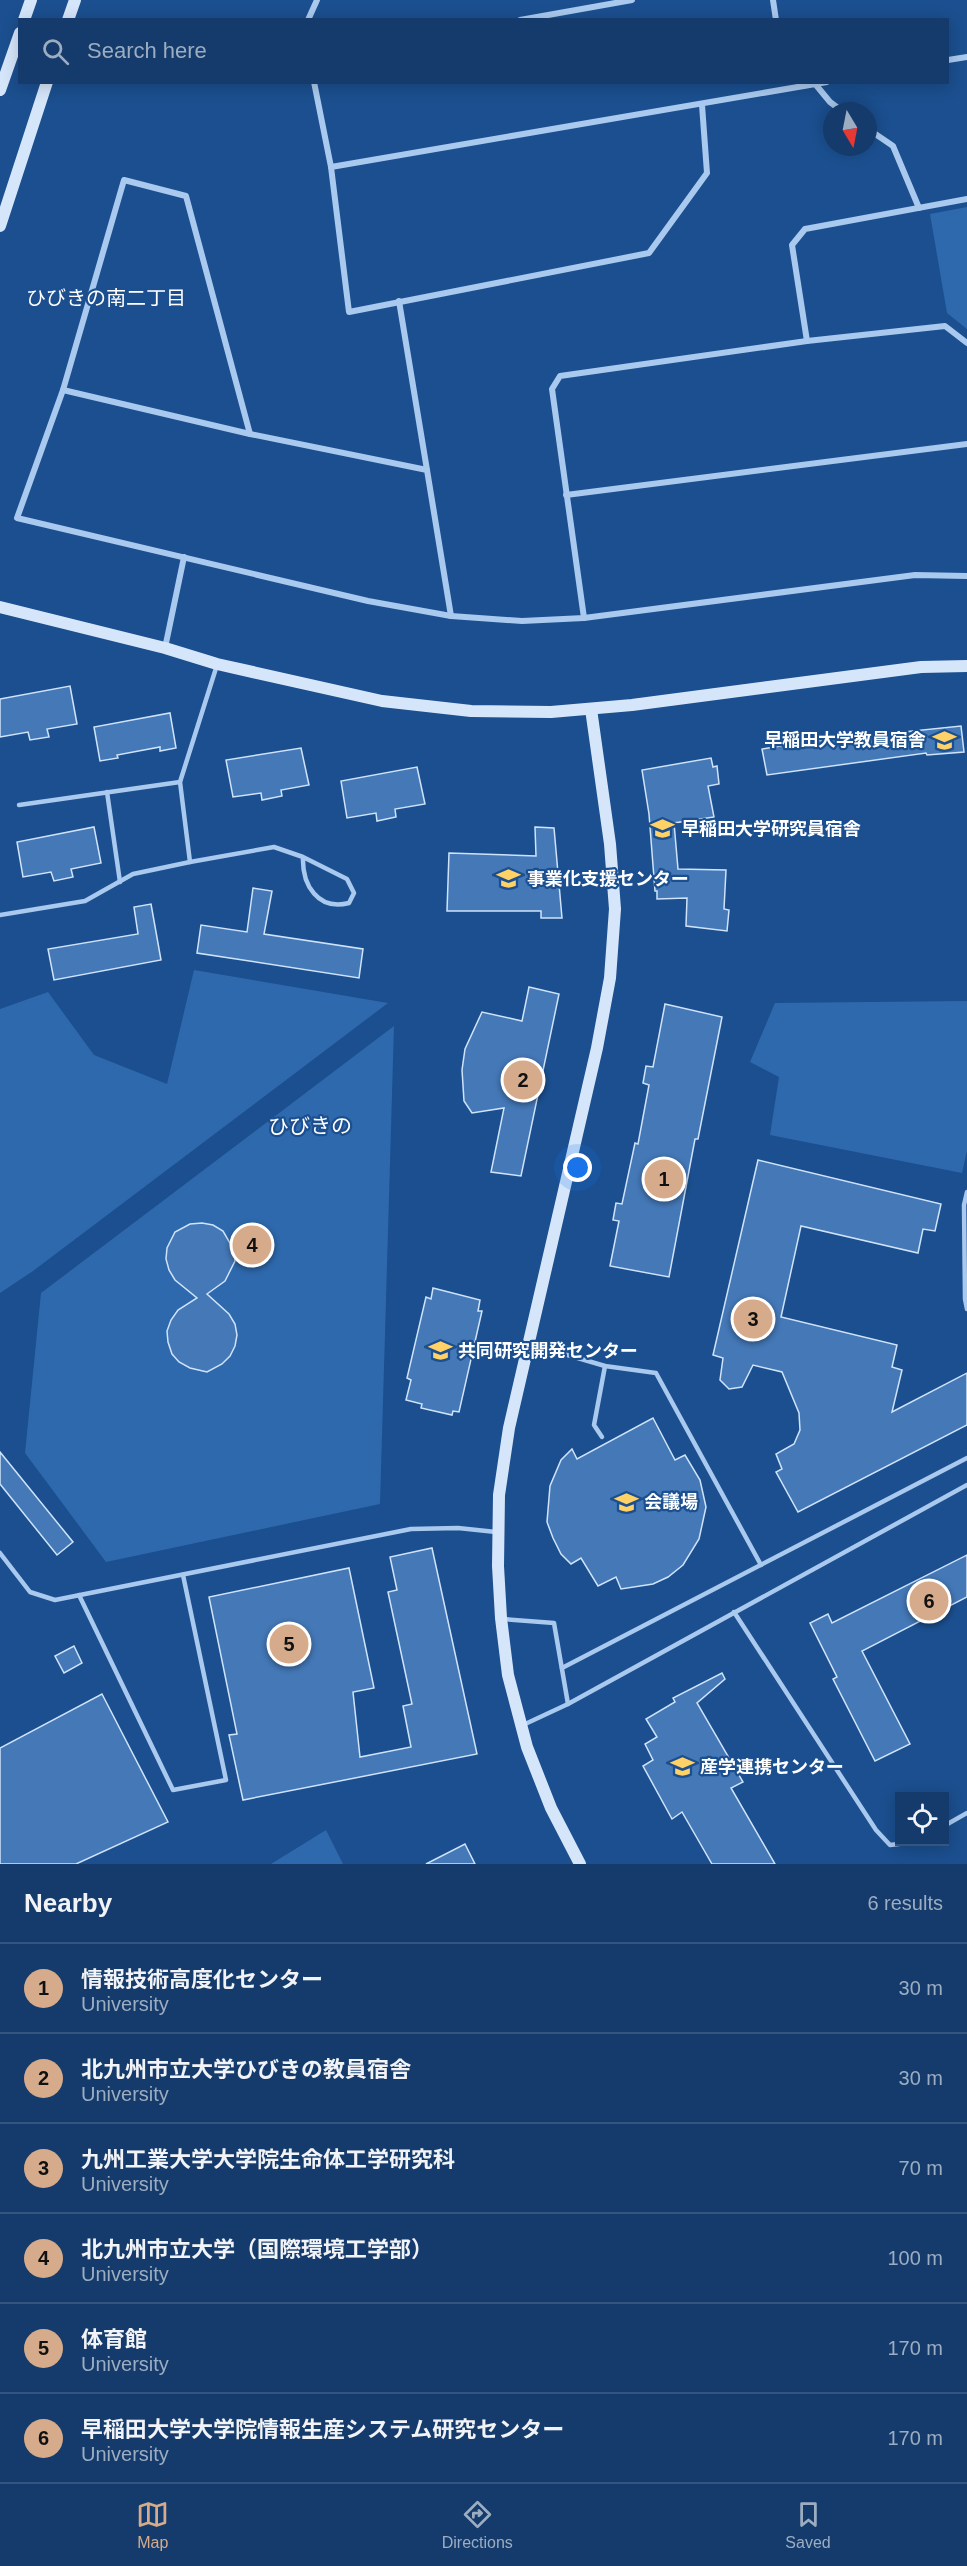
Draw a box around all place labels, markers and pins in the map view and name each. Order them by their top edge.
school or university icon: 早稲田大学教員宿舎 [931,727,957,753]
place label: 早稲田大学教員宿舎 [764,730,926,750]
school or university icon: 早稲田大学研究員宿舎 [650,816,676,842]
place label: 早稲田大学研究員宿舎 [681,819,861,839]
school or university icon: 事業化支援センター [496,866,522,892]
place label: 事業化支援センター [527,869,689,889]
pin: 2 [504,1058,542,1102]
pin: 1 [644,1156,684,1202]
pin: 4 [232,1222,272,1268]
pin: 3 [734,1296,772,1342]
school or university icon: 共同研究開発センター [427,1338,453,1364]
place label: 共同研究開発センター [458,1341,638,1361]
school or university icon: 会議場 [613,1489,639,1515]
place label: 会議場 [644,1492,698,1512]
pin: 6 [910,1578,948,1624]
pin: 5 [270,1622,308,1666]
school or university icon: 産学連携センター [669,1754,695,1780]
place label: 産学連携センター [700,1757,844,1777]

